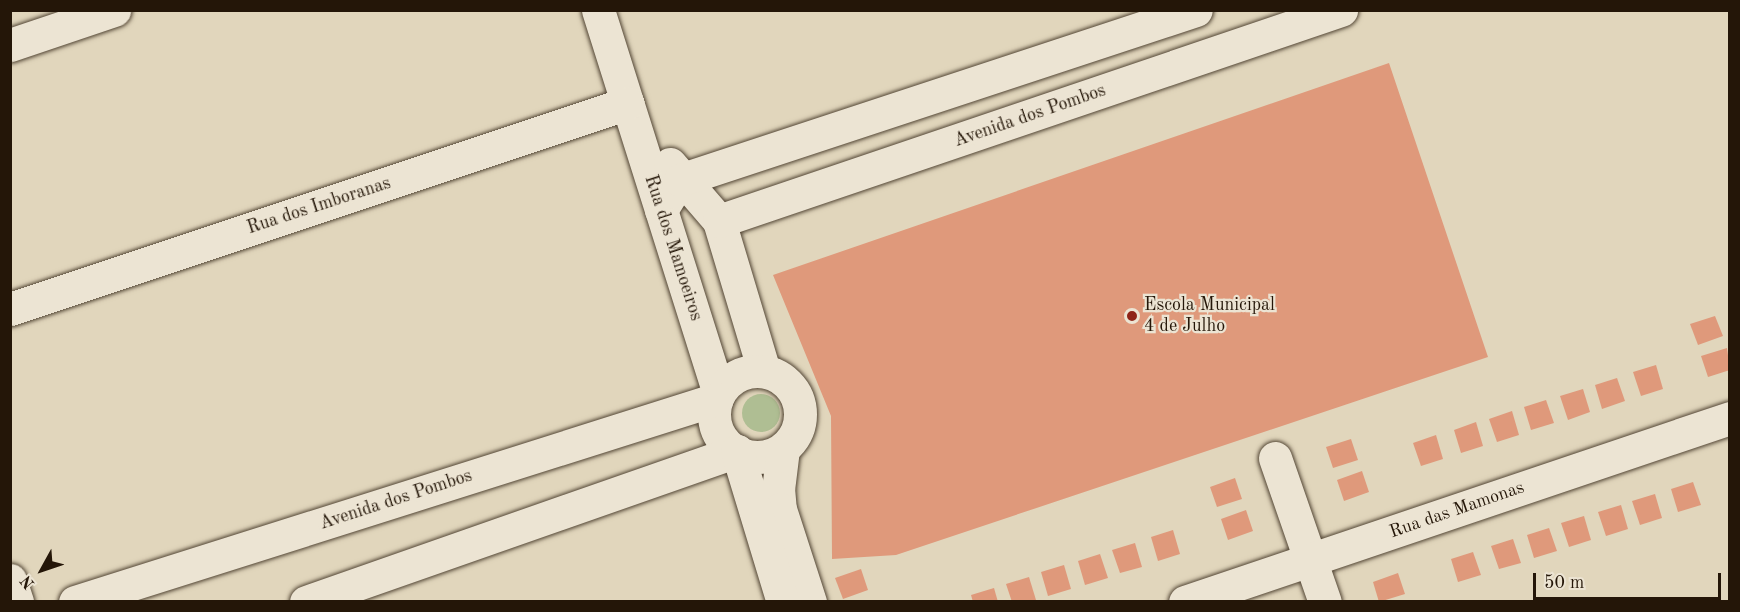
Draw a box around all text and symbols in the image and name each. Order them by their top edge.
street label: Avenida dos Pombos [951,80,1109,152]
street label: Rua dos Mamoeiros [639,172,707,324]
street label: Rua dos Imboranas [244,173,394,239]
place label: Escola Municipal 4 de Julho [1144,295,1275,338]
marker: Escola Municipal 4 de Julho [1125,309,1139,323]
street label: Avenida dos Pombos [317,465,475,535]
street label: Rua das Mamonas [1387,477,1527,543]
north arrow [12,540,72,600]
scale bar [1536,561,1724,599]
text: N [18,572,38,591]
text: 50 m [1544,574,1584,592]

